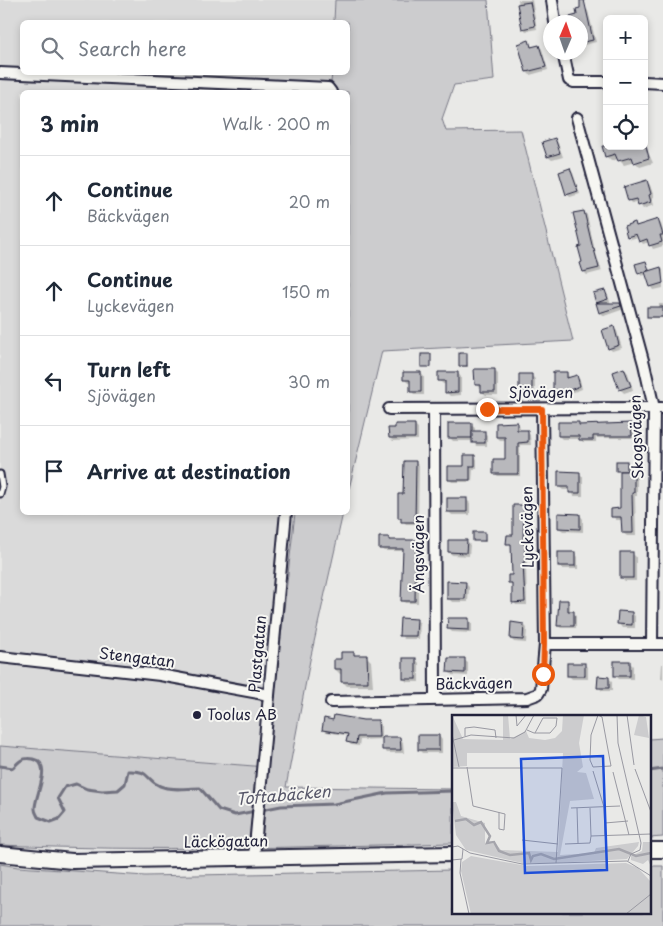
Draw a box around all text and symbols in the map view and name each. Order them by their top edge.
north arrow [543,15,588,60]
map controls [603,15,648,150]
button: + [603,15,648,60]
search box [20,20,350,75]
icon: search [38,34,66,62]
text: Search here [78,34,187,62]
button: − [603,60,648,105]
button: locate [603,105,648,150]
text: 3 min [40,107,99,139]
text: Walk · 200 m [222,111,330,135]
text: Continue [87,175,173,203]
icon: ahead [40,187,68,215]
text: 20 m [289,189,330,213]
text: Bäckvägen [87,203,170,227]
text: Continue [87,265,173,293]
icon: ahead [40,277,68,305]
text: 150 m [282,279,330,303]
text: Lyckevägen [87,293,174,317]
text: Turn left [87,355,171,383]
icon: left [40,367,68,395]
text: 30 m [288,369,330,393]
street label: Sjövägen [509,380,573,403]
text: Sjövägen [87,383,156,407]
street label: Skogsvägen [623,394,648,480]
route end [476,398,499,421]
icon: arrive [40,457,68,485]
text: Arrive at destination [87,457,291,485]
street label: Lyckevägen [514,486,539,568]
street label: Ängsvägen [406,515,429,593]
street label: Plastgatan [242,614,271,694]
street label: Stengatan [98,640,176,673]
route start [532,663,555,686]
street label: Bäckvägen [435,670,513,695]
place label: Toolus AB [207,702,277,725]
marker: Toolus AB [191,709,203,721]
inset map [452,715,650,914]
water label: Toftabäcken [235,778,333,810]
street label: Läckögatan [184,828,268,853]

